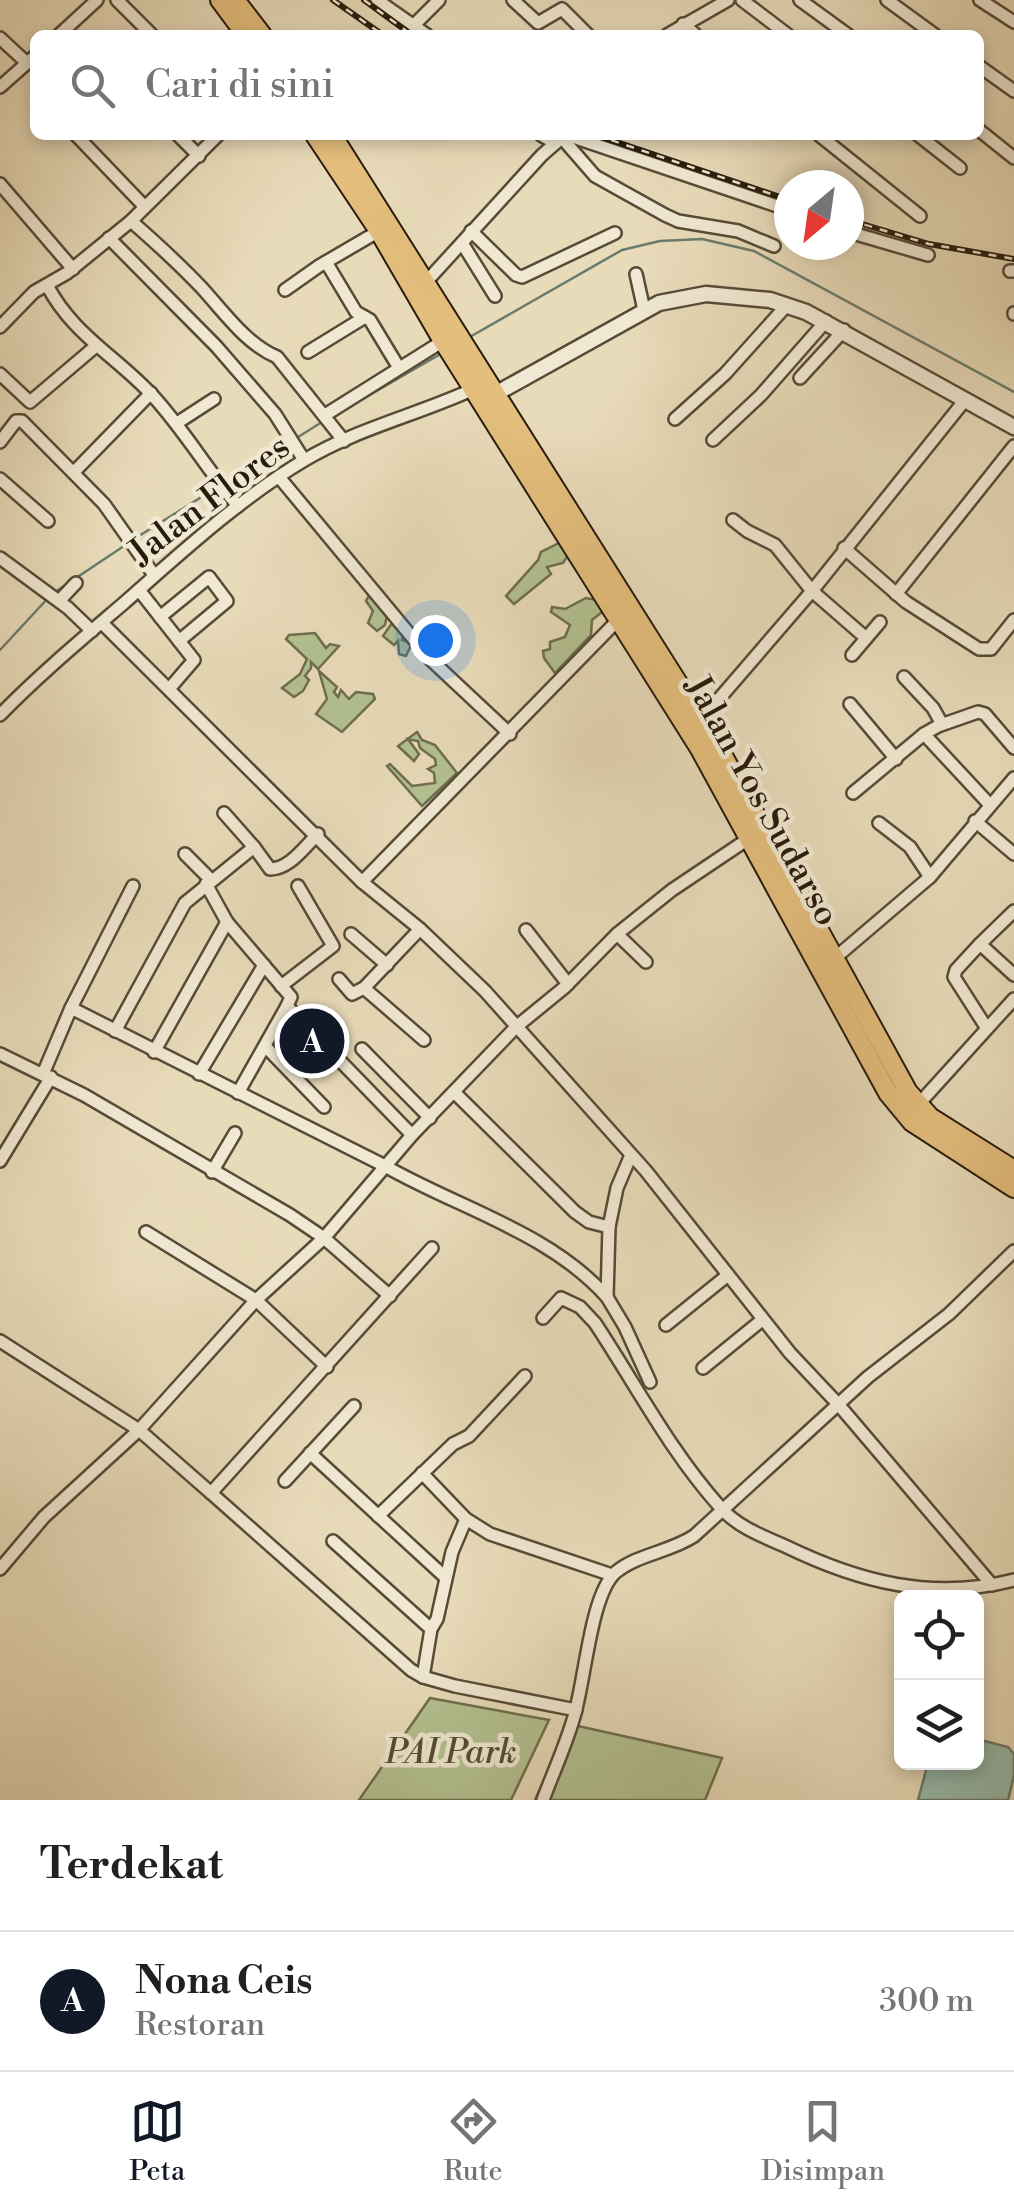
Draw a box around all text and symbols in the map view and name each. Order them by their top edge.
search box [30,30,984,140]
icon: search [65,58,120,113]
text: Cari di sini [145,62,334,109]
north arrow [774,170,864,260]
street label: Jalan Flores [120,426,299,575]
your location [410,615,461,666]
street label: Jalan Yos Sudarso [675,667,848,933]
pin: A [280,1004,344,1078]
map controls [894,1590,984,1770]
button: locate [894,1590,984,1680]
button: layers [894,1680,984,1770]
park label: PAI Park [384,1731,517,1774]
text: Terdekat [40,1839,223,1892]
text: Nona Ceis [135,1958,313,2005]
text: A [61,1981,84,2021]
text: 300 m [879,1981,974,2021]
text: Restoran [135,2005,265,2045]
tab: Peta [129,2094,185,2189]
tab: Rute [443,2094,503,2189]
tab: Disimpan [761,2094,885,2189]

